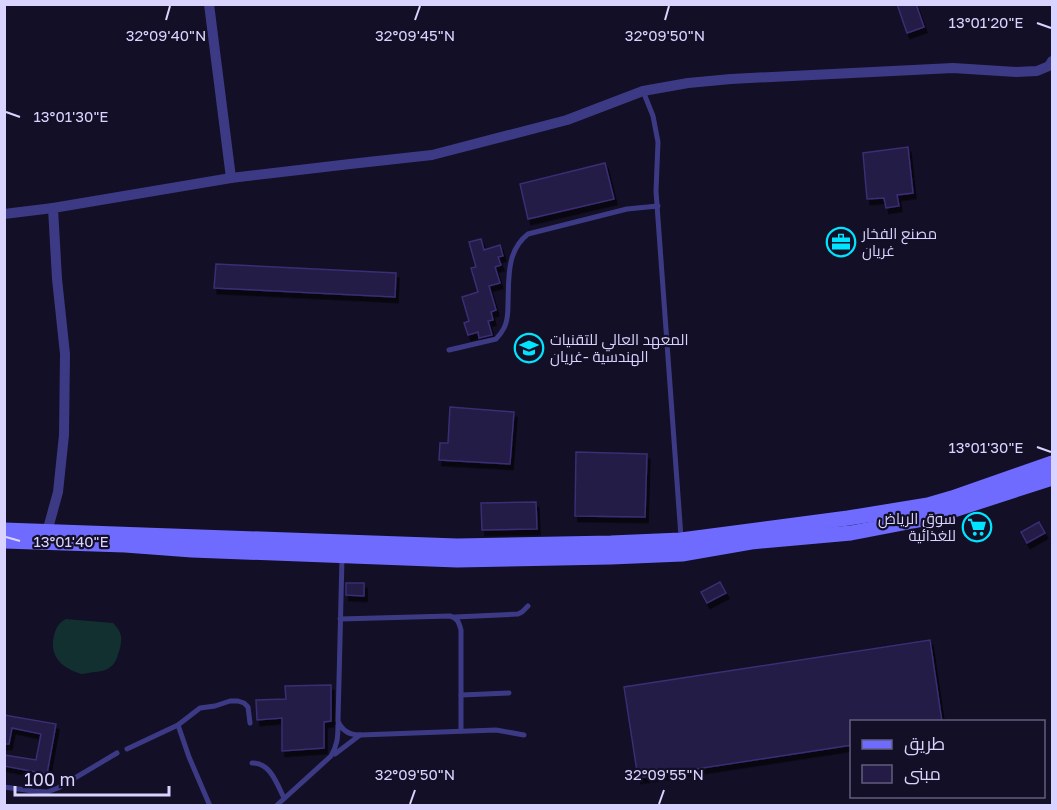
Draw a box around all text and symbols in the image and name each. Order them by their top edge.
text: 13°01'20"E [949,13,1023,31]
text: 32°09'40"N [126,26,206,44]
text: 32°09'45"N [375,26,455,44]
text: 32°09'50"N [625,26,705,44]
text: 13°01'30"E [34,107,108,125]
place label: مصنع الفخار غريان [861,224,937,261]
office icon: مصنع الفخار غريان [825,226,857,258]
place label: المعهد العالي للتقنيات الهندسية -غريان [550,330,689,367]
school or university icon: المعهد العالي للتقنيات الهندسية -غريان [513,332,545,364]
text: 13°01'30"E [949,438,1023,456]
place label: سوق الرياض للغذائية [878,509,956,544]
supermarket icon: سوق الرياض للغذائية [961,511,993,543]
text: 13°01'40"E [33,532,109,550]
legend [850,720,1045,798]
text: طريق [904,732,945,756]
scale bar [15,759,170,797]
text: مبنى [904,762,941,785]
text: 32°09'50"N [375,765,455,783]
text: 32°09'55"N [624,765,704,783]
text: 100 m [24,768,75,790]

